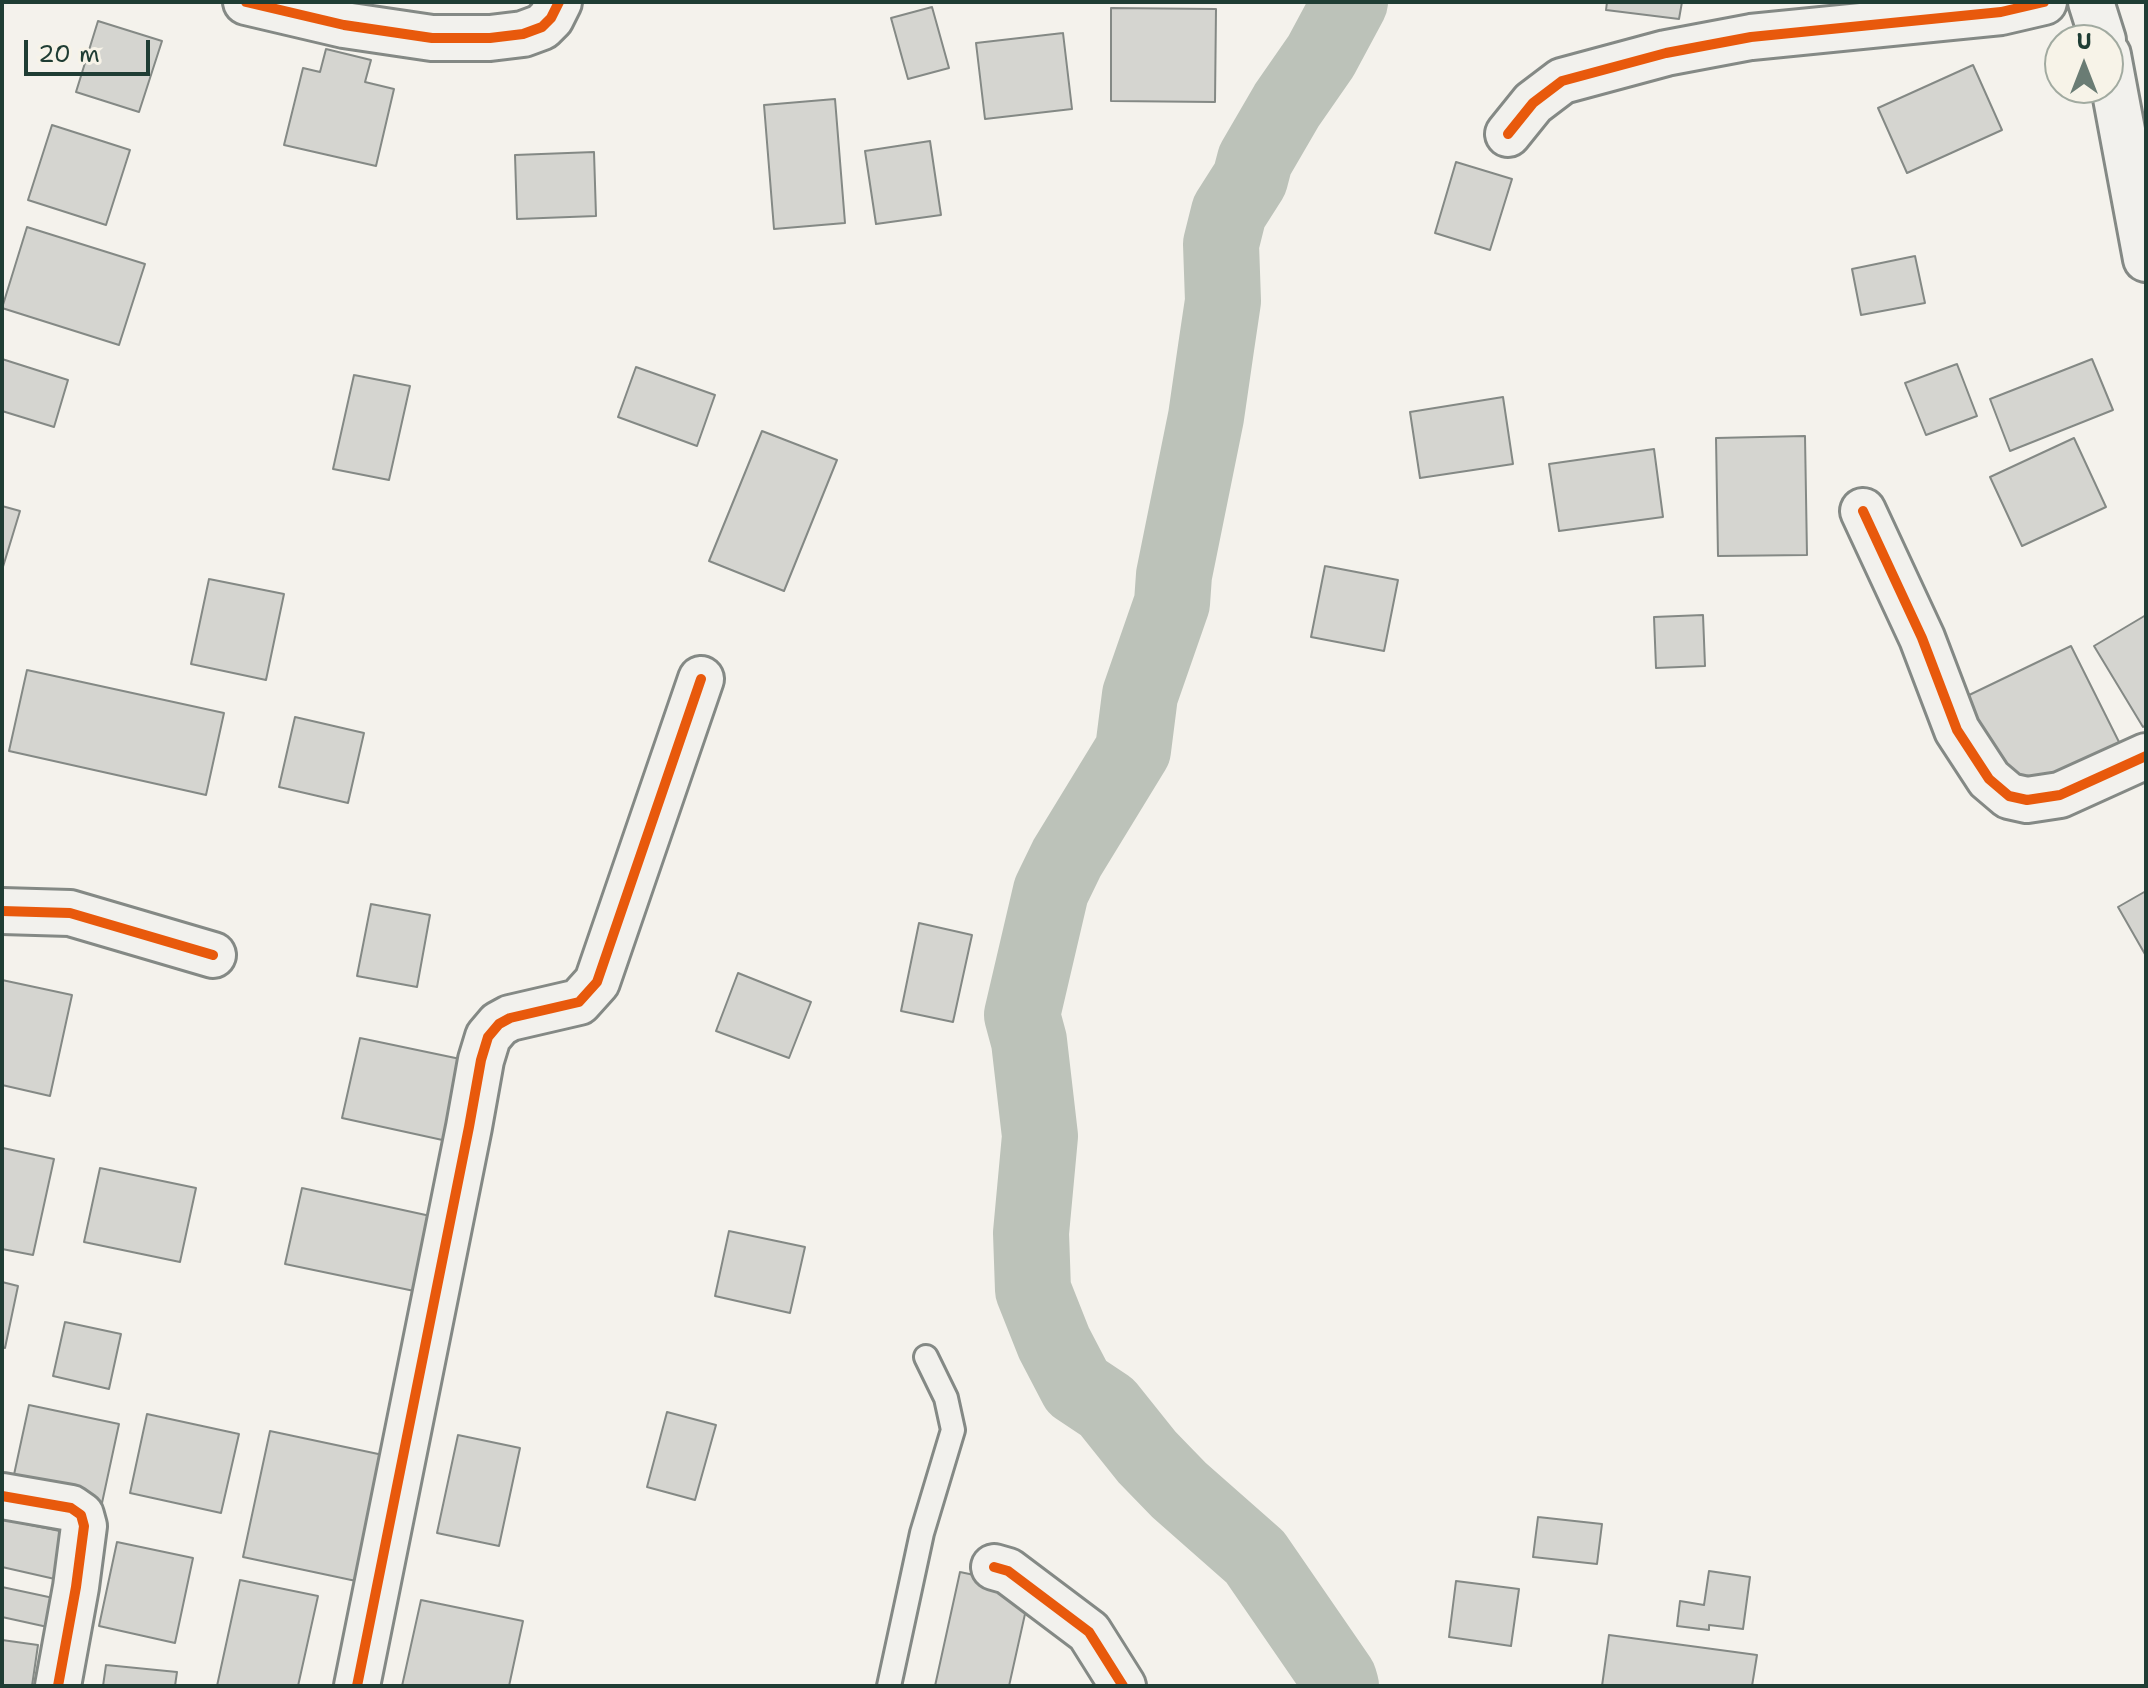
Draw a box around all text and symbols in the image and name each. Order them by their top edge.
scale bar [28,24,154,74]
north arrow [2044,24,2124,104]
text: U [2076,27,2092,56]
text: 20 m [38,38,100,70]

